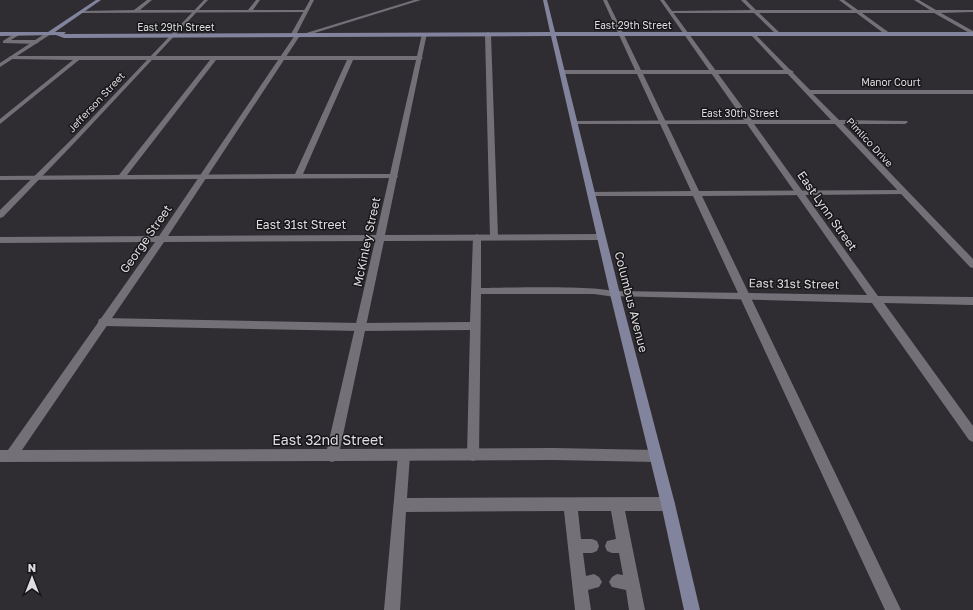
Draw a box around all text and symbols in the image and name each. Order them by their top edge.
street label: East 29th Street [594,19,672,31]
street label: East 29th Street [137,21,215,33]
street label: Jefferson Street [65,69,127,135]
street label: Manor Court [861,76,921,88]
street label: East 30th Street [701,107,779,119]
street label: Pimlico Drive [844,115,896,169]
street label: East Lynn Street [794,168,861,254]
street label: McKinley Street [350,195,383,288]
street label: George Street [116,201,175,276]
street label: East 31st Street [256,217,347,232]
street label: Columbus Avenue [612,250,651,354]
street label: East 31st Street [749,275,840,292]
street label: East 32nd Street [272,431,384,448]
north arrow [12,558,52,598]
text: N [28,561,36,574]

